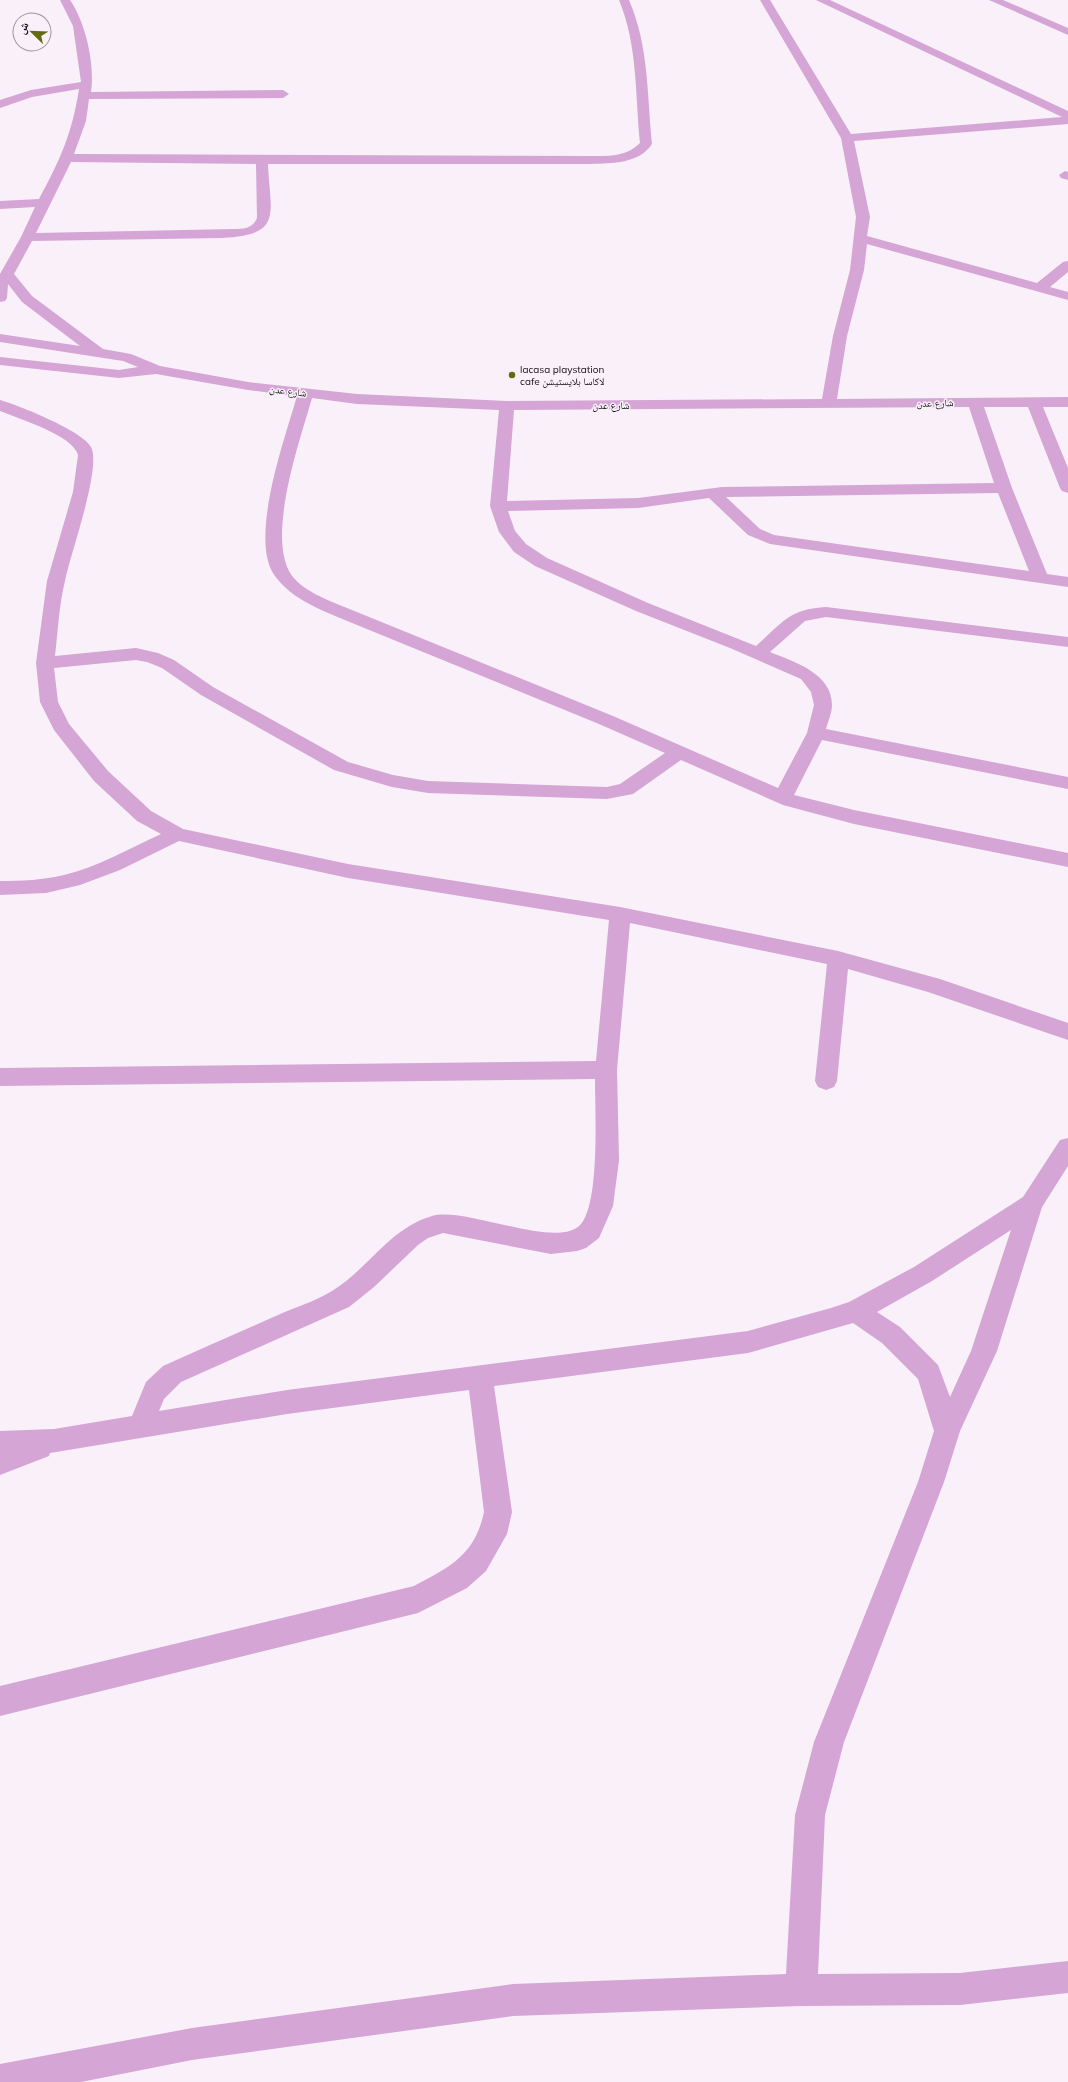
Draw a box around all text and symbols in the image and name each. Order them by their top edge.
north arrow [12,12,52,52]
text: ش [14,20,33,37]
place label: lacasa playstation cafe لاكاسا بلايستيشن [520,363,604,388]
marker: lacasa playstation cafe لاكاسا بلايستيشن [507,370,517,380]
street label: شارع عدن [269,382,308,400]
street label: شارع عدن [916,396,954,410]
street label: شارع عدن [592,399,630,412]

